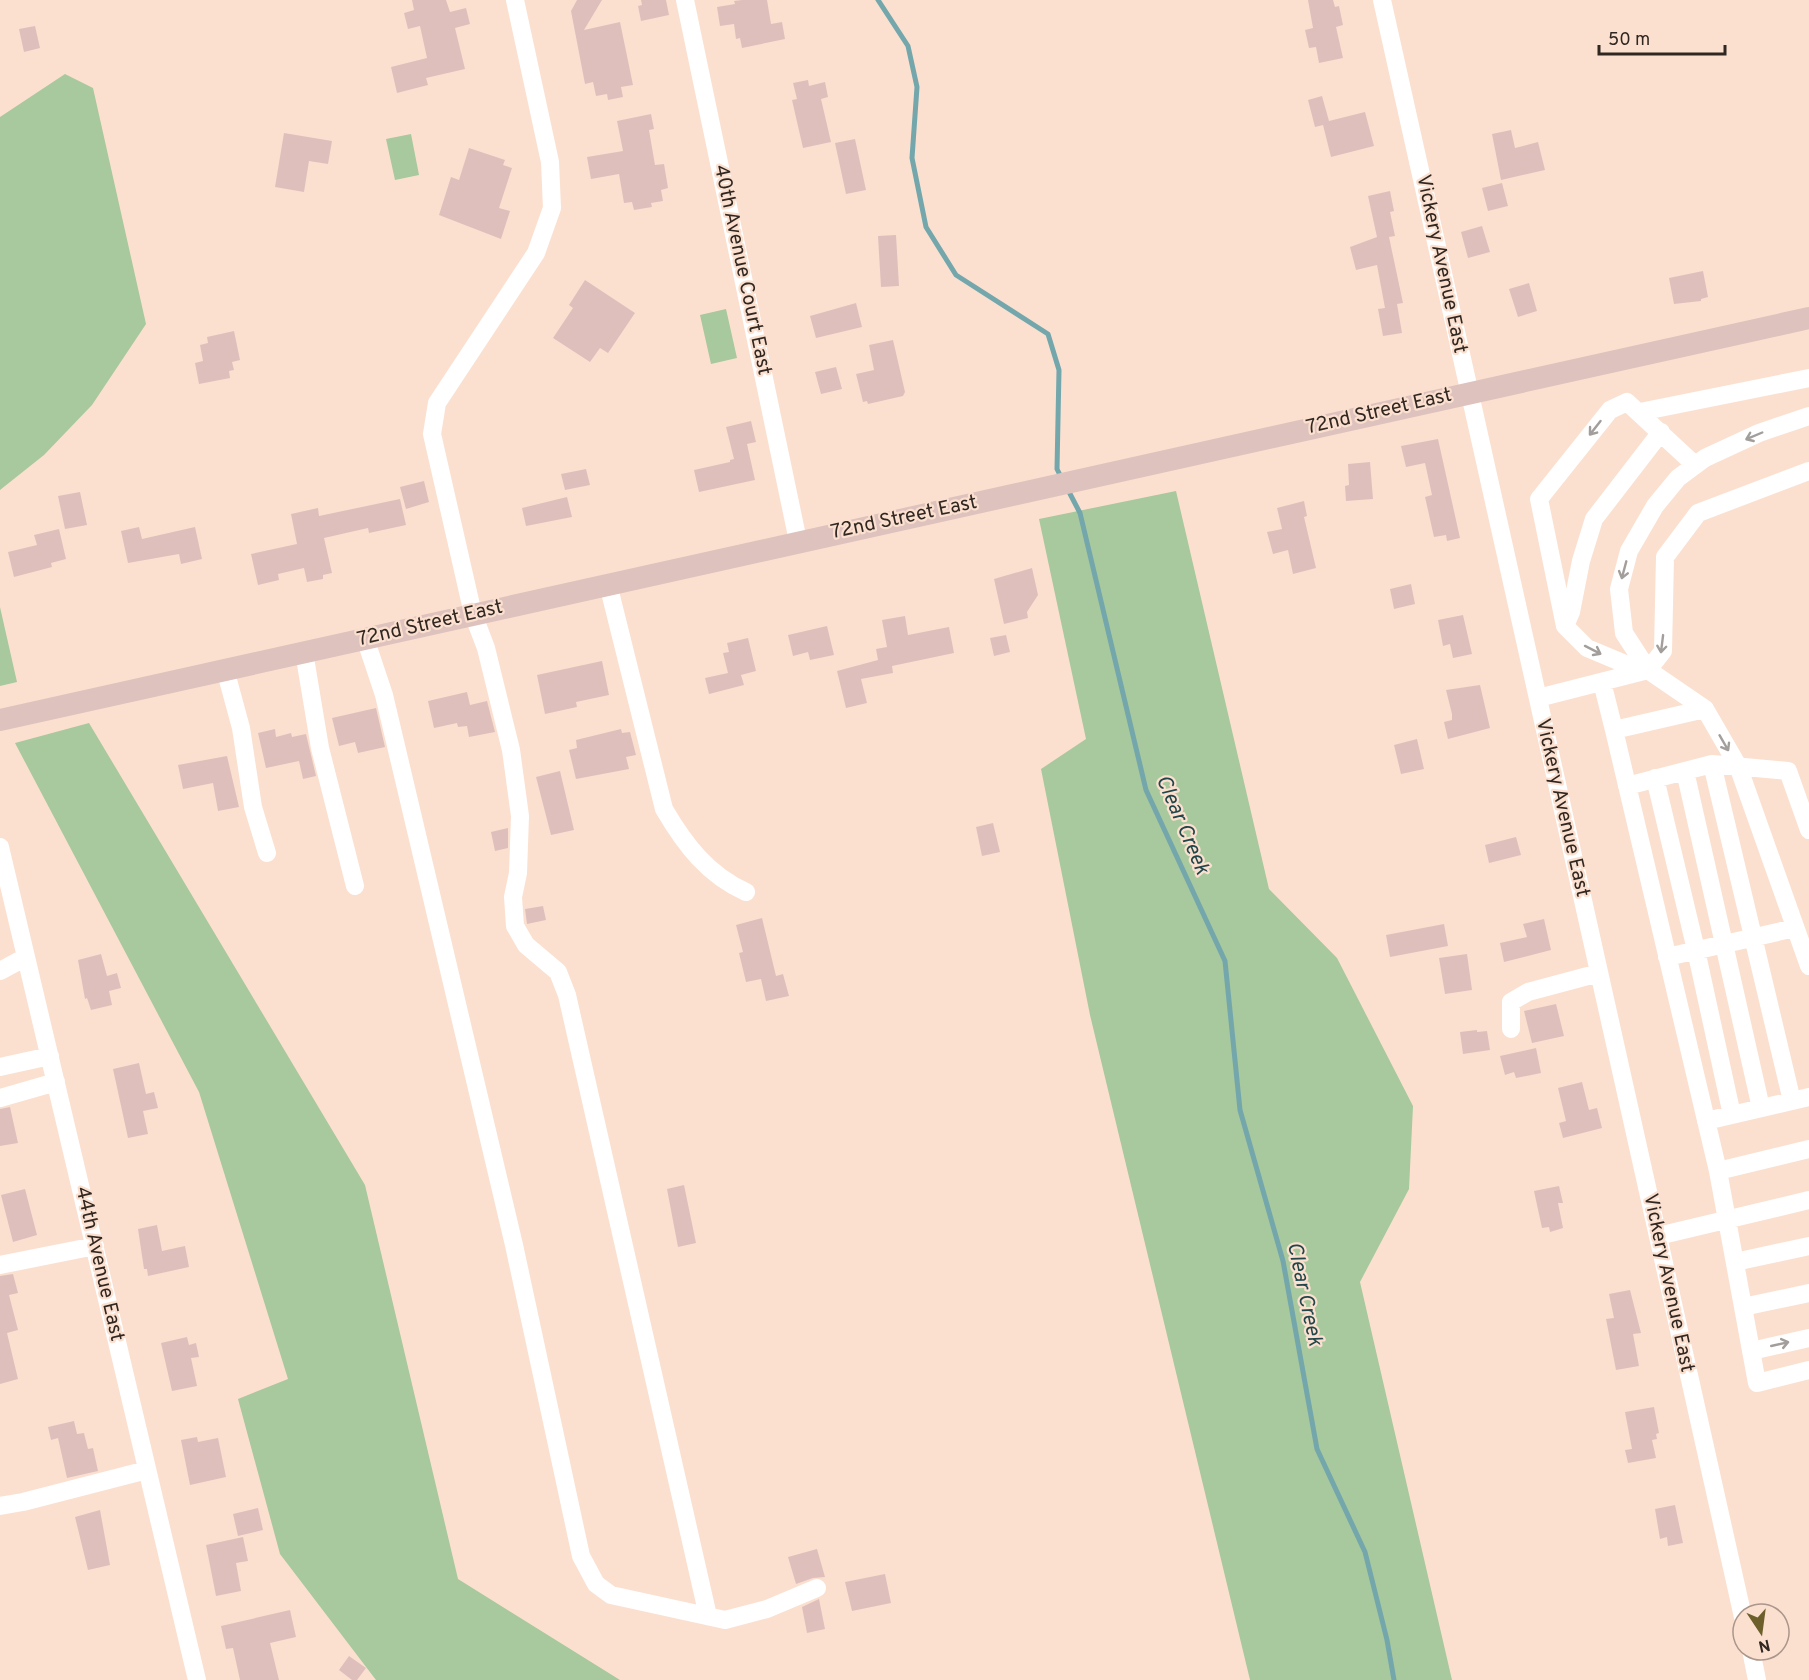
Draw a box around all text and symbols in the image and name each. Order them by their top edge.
scale bar [1599,18,1725,56]
text: 50 m [1608,29,1650,52]
street label: 40th Avenue Court East [707,163,777,377]
street label: Vickery Avenue East [1409,172,1473,356]
street label: 72nd Street East [1304,383,1454,441]
one-way arrow [1589,420,1602,436]
one-way arrow [1745,431,1764,442]
street label: 72nd Street East [829,490,979,546]
one-way arrow [1618,560,1629,579]
street label: 72nd Street East [355,595,505,653]
one-way arrow [1656,634,1667,653]
one-way arrow [1584,645,1602,656]
street label: Vickery Avenue East [1529,716,1595,900]
one-way arrow [1718,734,1730,751]
water label: Clear Creek [1149,771,1215,879]
street label: 44th Avenue East [69,1184,129,1344]
street label: Vickery Avenue East [1636,1191,1700,1375]
water label: Clear Creek [1280,1240,1328,1349]
one-way arrow [1770,1338,1789,1350]
north arrow [1731,1602,1791,1662]
text: N [1756,1634,1772,1656]

